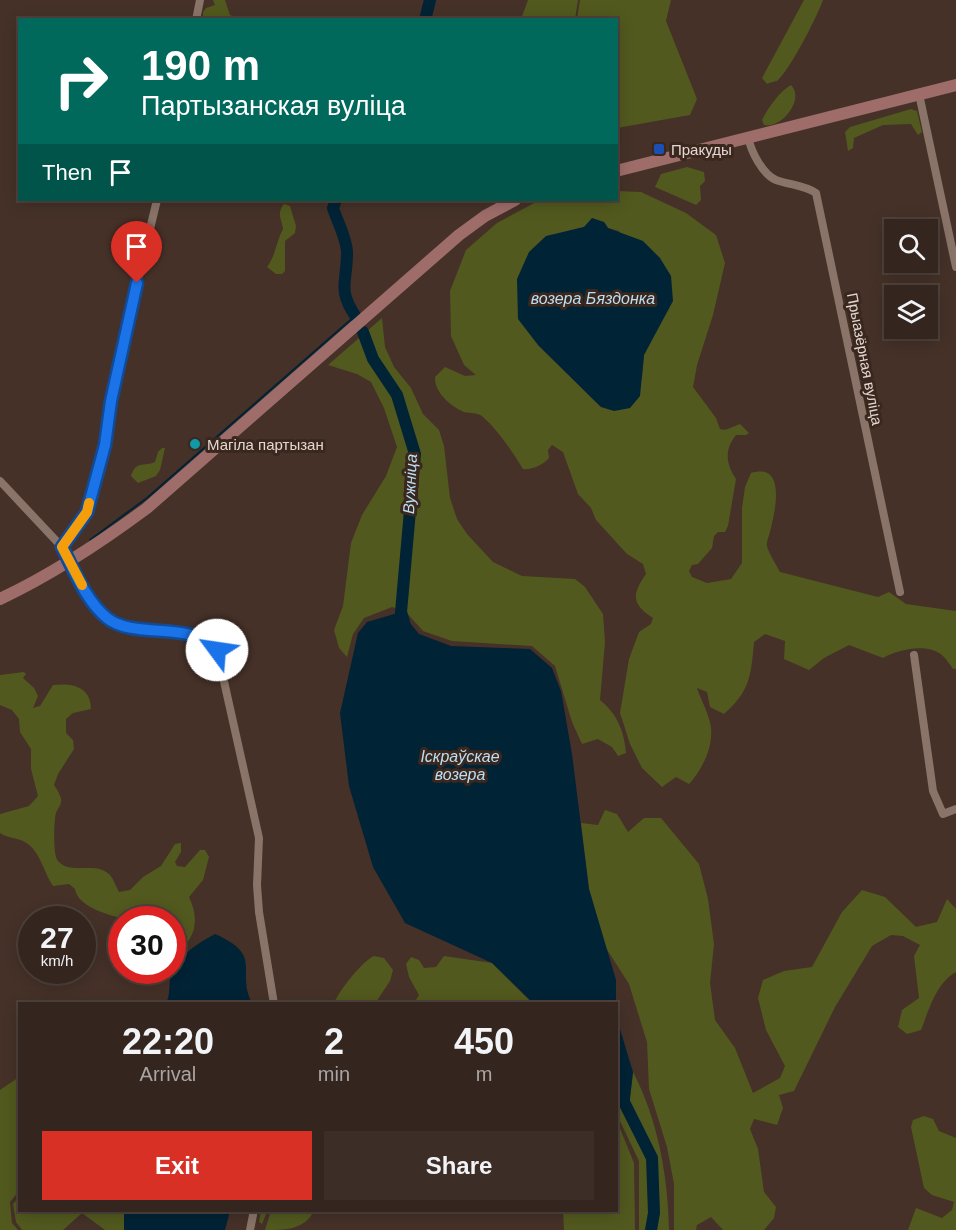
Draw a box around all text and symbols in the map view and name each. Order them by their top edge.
icon: right [42,42,120,120]
text: 190 m [141,42,260,89]
text: Партызанская вуліца [141,91,406,121]
place label: Пракуды [671,141,732,158]
marker: Пракуды [652,142,666,156]
icon: arrive [104,156,137,189]
text: Then [42,160,92,185]
map controls [884,219,938,339]
button: search [884,219,938,273]
pin [111,221,162,283]
icon: arrive [120,230,153,263]
button: layers [884,285,938,339]
water label: возера Бяздонка [531,290,655,307]
street label: Прыазёрная вуліца [844,291,886,427]
place label: Магіла партызан [207,436,324,453]
marker: Магіла партызан [188,437,202,451]
water label: Вужніца [400,453,420,515]
position arrow [185,618,249,682]
water label: Іскраўскае возера [420,748,500,783]
speed limit sign: 30 [108,906,186,984]
text: 27 [40,921,74,954]
text: km/h [41,952,73,969]
text: 22:20 [122,1021,214,1062]
text: 2 [324,1021,344,1062]
text: 450 [454,1021,514,1062]
text: Arrival [140,1063,196,1085]
text: min [318,1063,350,1085]
text: m [476,1063,492,1085]
button: Exit [42,1131,312,1200]
button: Share [324,1131,594,1200]

